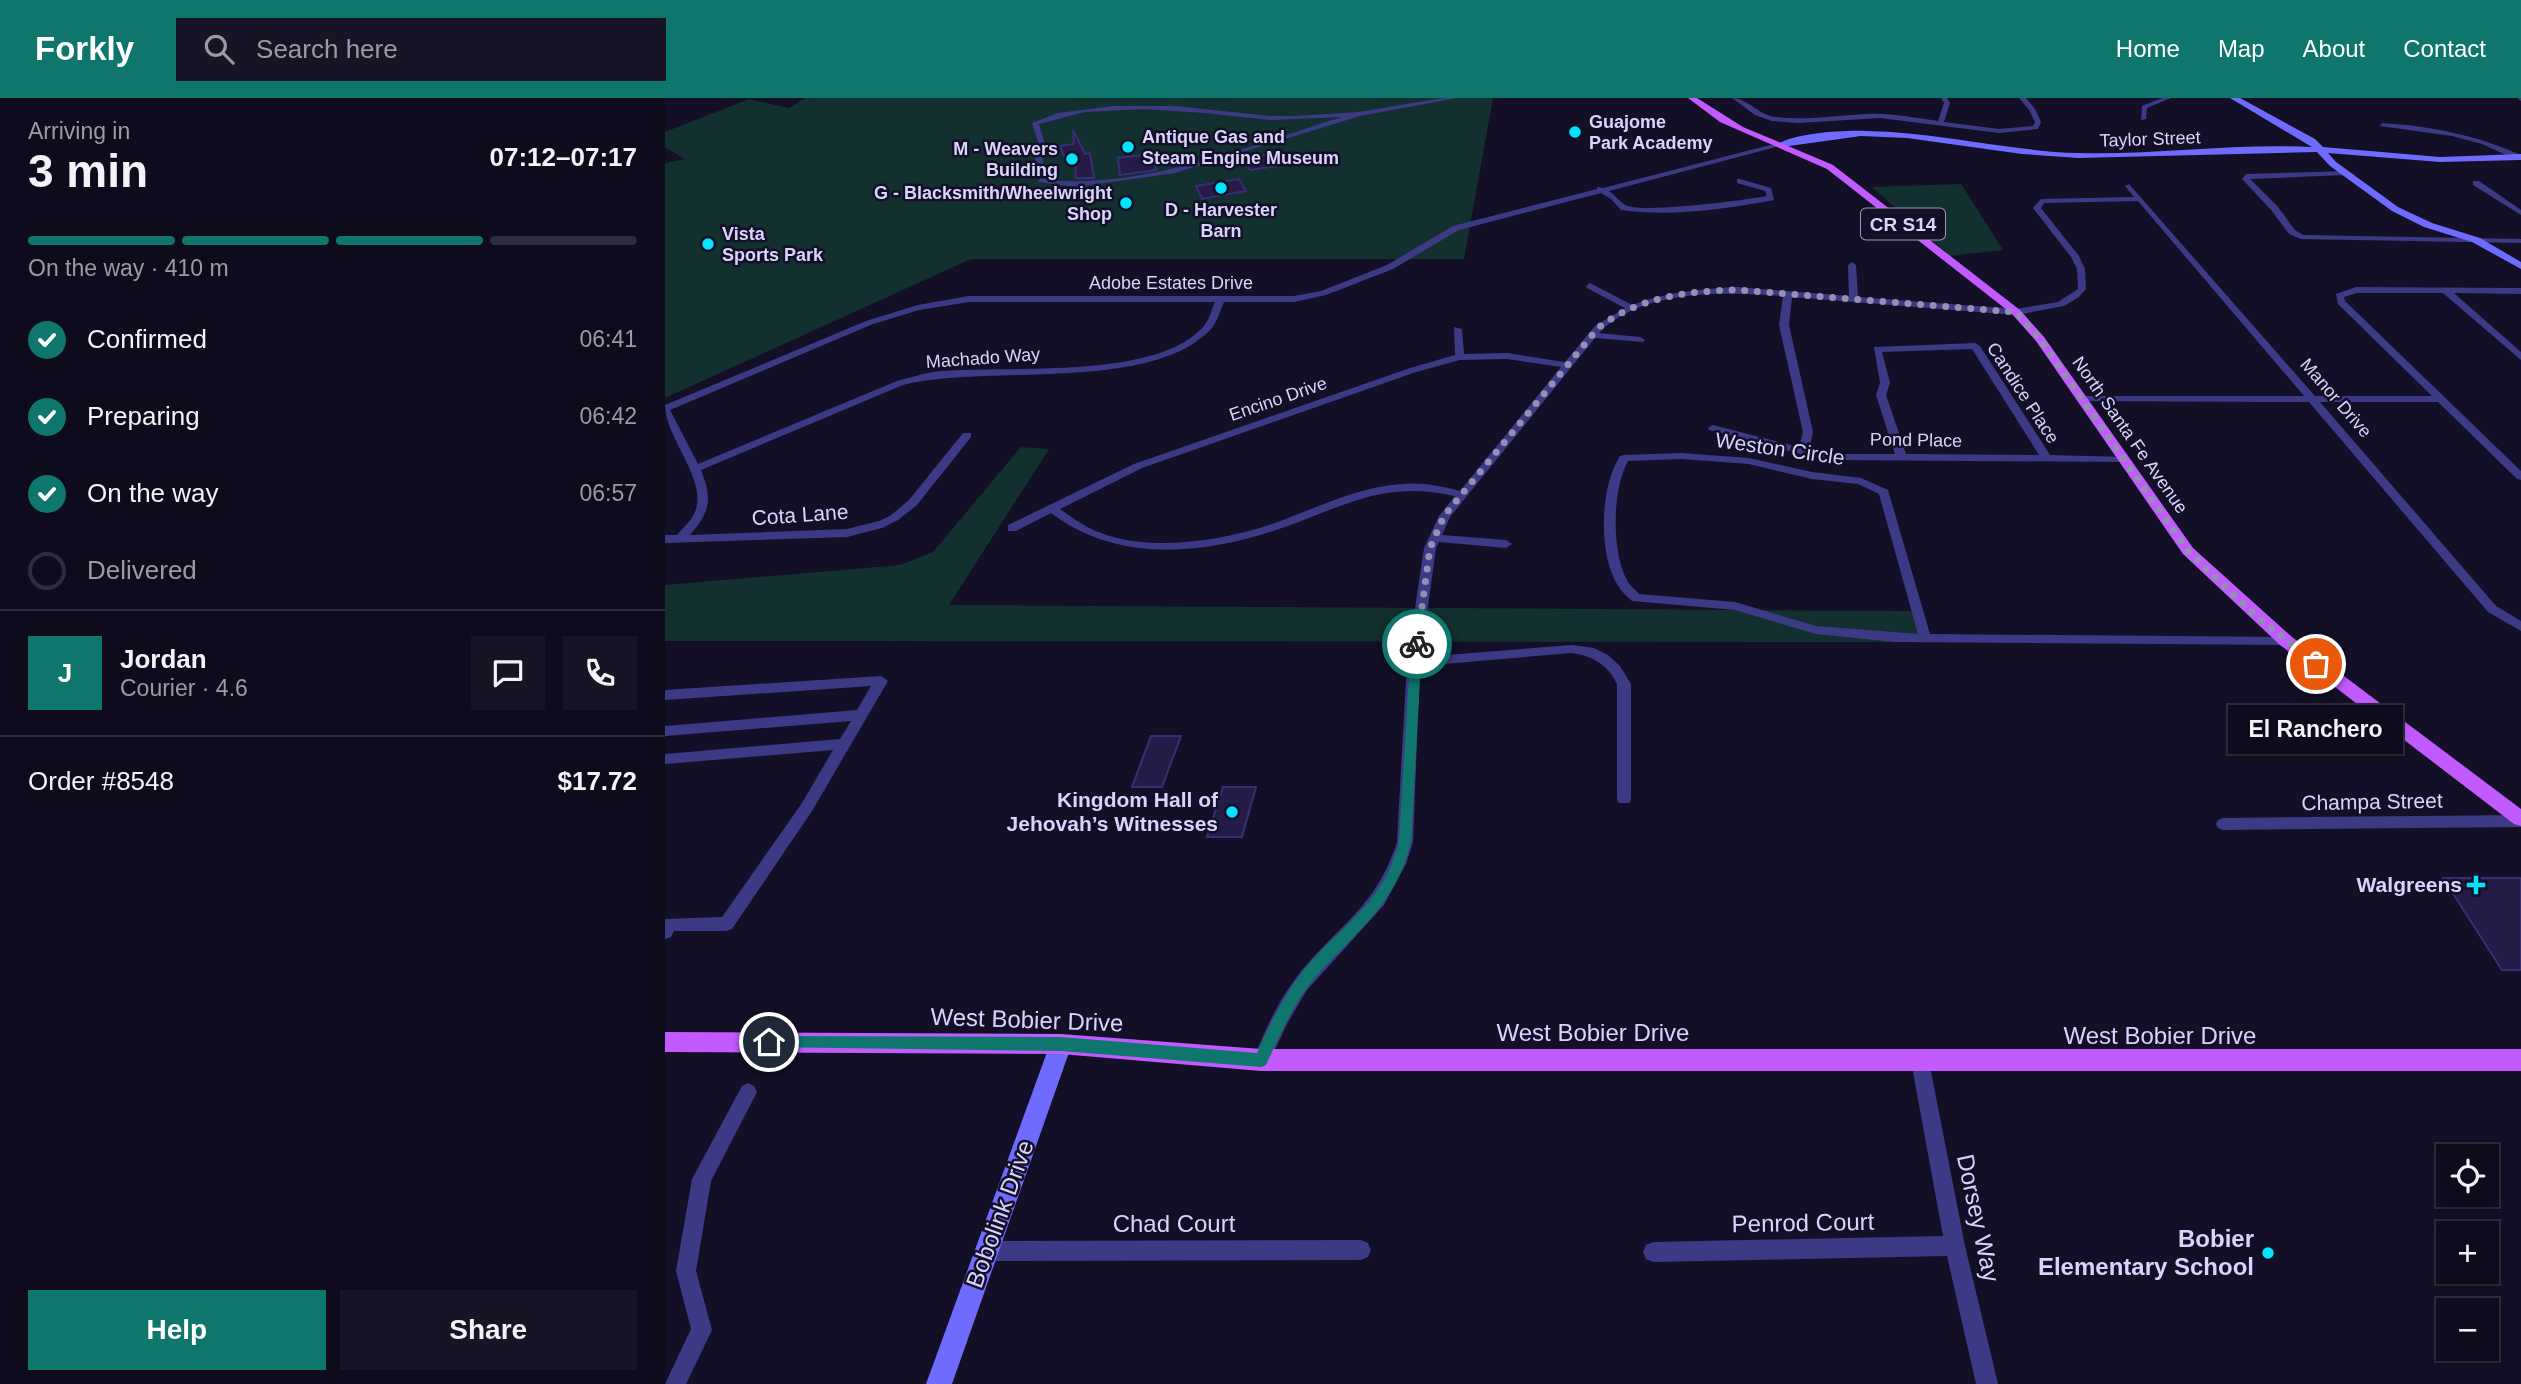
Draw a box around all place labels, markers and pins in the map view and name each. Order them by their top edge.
place label: Guajome Park Academy [1589,112,1712,153]
marker: Guajome Park Academy [1567,124,1583,140]
place label: Antique Gas and Steam Engine Museum [1142,127,1339,168]
place label: M - Weavers Building [953,139,1058,180]
marker: Antique Gas and Steam Engine Museum [1120,139,1136,155]
marker: M - Weavers Building [1064,151,1080,167]
marker: D - Harvester Barn [1213,180,1229,196]
place label: G - Blacksmith/Wheelwright Shop [874,183,1112,224]
marker: G - Blacksmith/Wheelwright Shop [1118,195,1134,211]
place label: D - Harvester Barn [1165,200,1277,241]
place label: Vista Sports Park [722,224,824,265]
marker: Vista Sports Park [700,236,716,252]
pin [2286,634,2346,694]
callout: El Ranchero [2229,706,2403,755]
place label: Kingdom Hall of Jehovah’s Witnesses [1007,788,1219,835]
marker: Kingdom Hall of Jehovah’s Witnesses [1224,804,1240,820]
place label: Walgreens [2357,873,2462,896]
marker: Walgreens [2468,877,2484,893]
pin [739,1012,799,1072]
place label: Bobier Elementary School [2038,1225,2254,1280]
marker: Bobier Elementary School [2260,1245,2276,1261]

